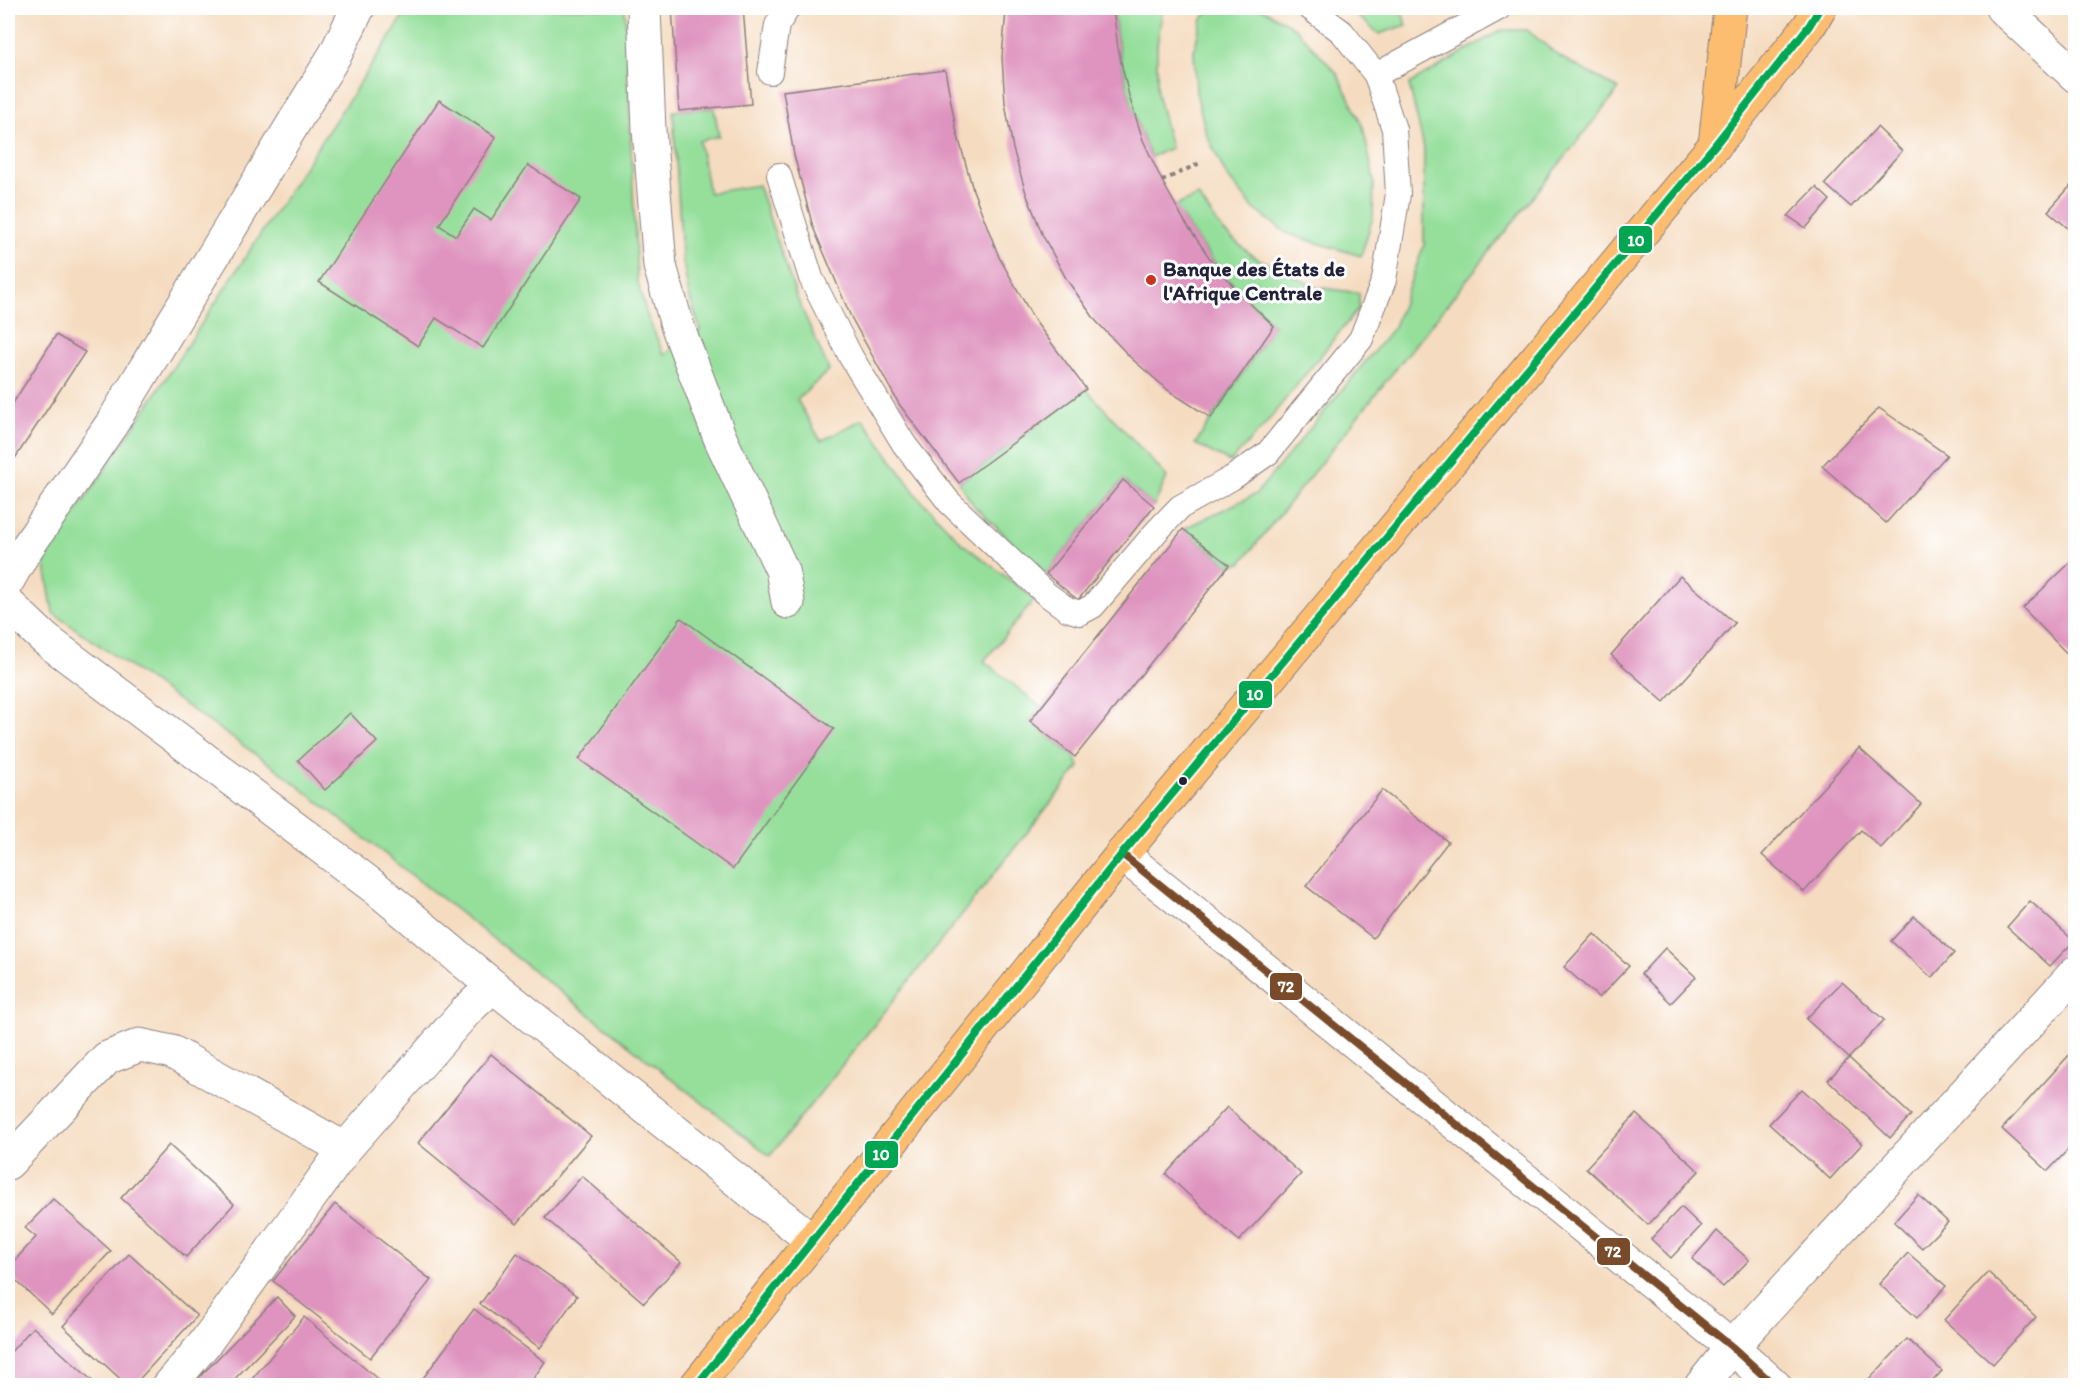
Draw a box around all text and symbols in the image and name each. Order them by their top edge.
line badge: 10 [1618,225,1653,254]
text: 10 [1627,231,1645,250]
place label: Banque des États de l'Afrique Centrale [1163,256,1345,306]
marker: Banque des États de l'Afrique Centrale [1144,273,1158,287]
line badge: 10 [1238,680,1273,709]
text: 10 [1246,685,1264,704]
unlabelled marker [1177,775,1189,787]
line badge: 72 [1269,972,1303,1001]
text: 72 [1277,977,1295,996]
line badge: 10 [864,1140,899,1169]
text: 10 [872,1145,890,1164]
line badge: 72 [1596,1237,1631,1266]
text: 72 [1604,1242,1622,1261]

